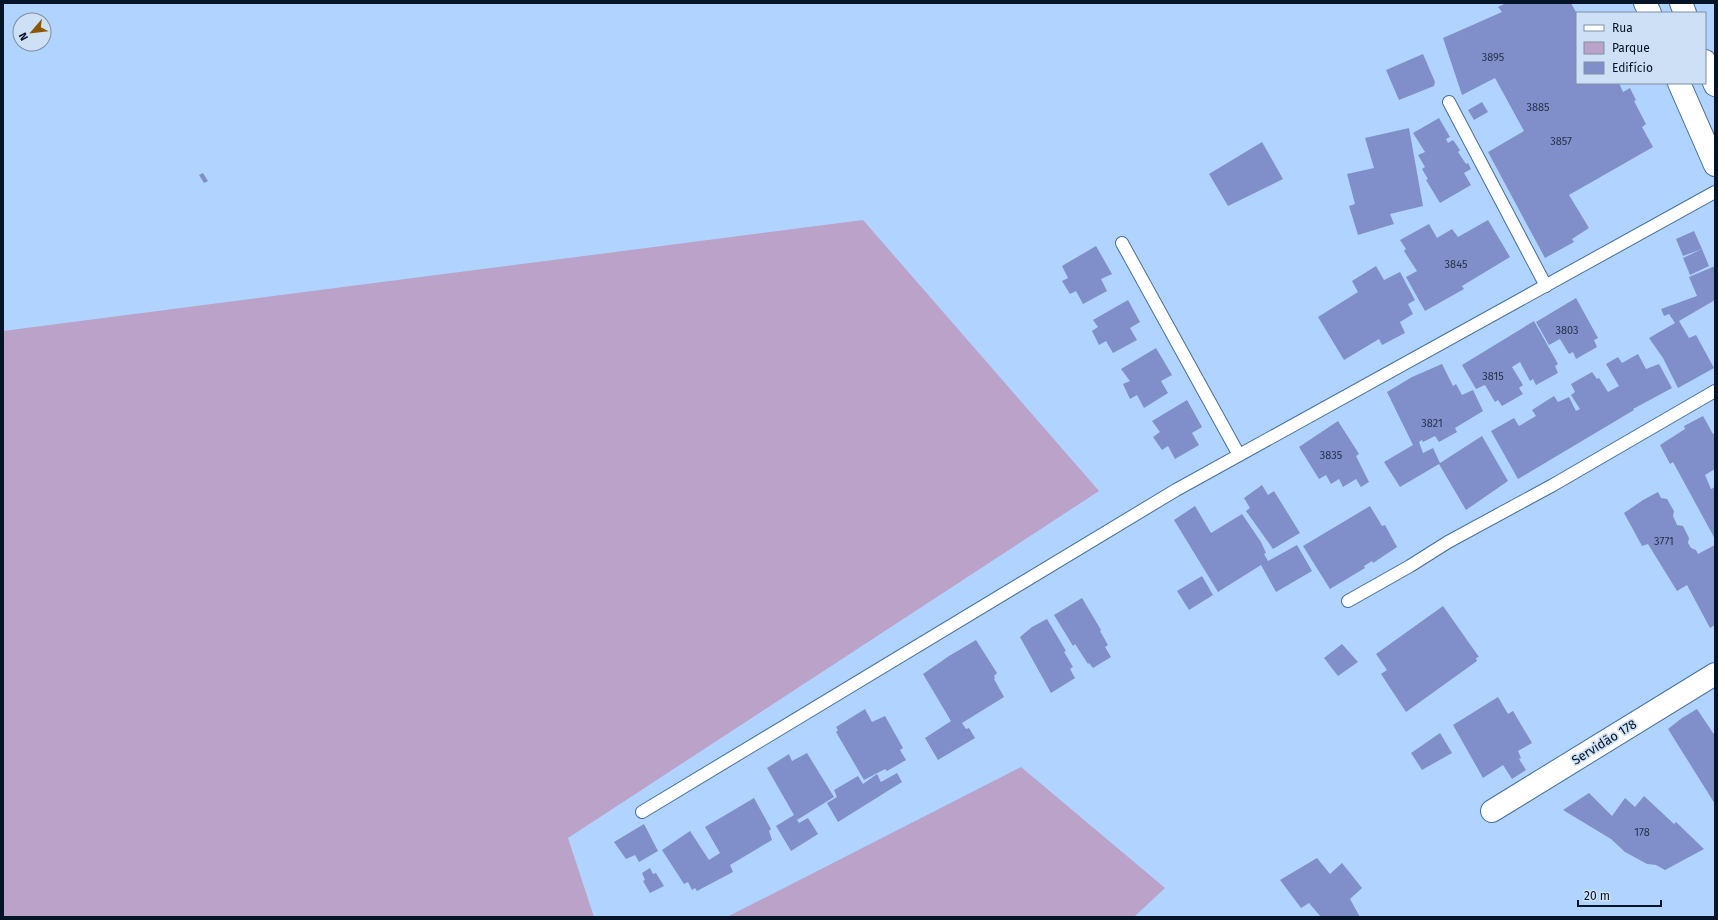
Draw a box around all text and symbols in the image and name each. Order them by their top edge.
north arrow [12,12,52,52]
legend [1576,12,1706,84]
text: Rua [1612,21,1633,35]
text: N [16,30,31,43]
text: Parque [1612,41,1650,55]
house number: 3895 [1482,51,1505,64]
text: Edifício [1612,61,1653,75]
house number: 3885 [1526,101,1550,114]
house number: 3857 [1550,135,1572,148]
house number: 3845 [1445,258,1468,271]
house number: 3803 [1555,324,1579,337]
house number: 3815 [1482,370,1504,383]
house number: 3821 [1421,417,1443,430]
house number: 3835 [1320,449,1343,462]
house number: 3771 [1654,535,1674,548]
street label: Servidão 178 [1569,716,1639,768]
house number: 178 [1634,826,1650,839]
scale bar [1578,882,1661,908]
text: 20 m [1584,889,1610,903]

